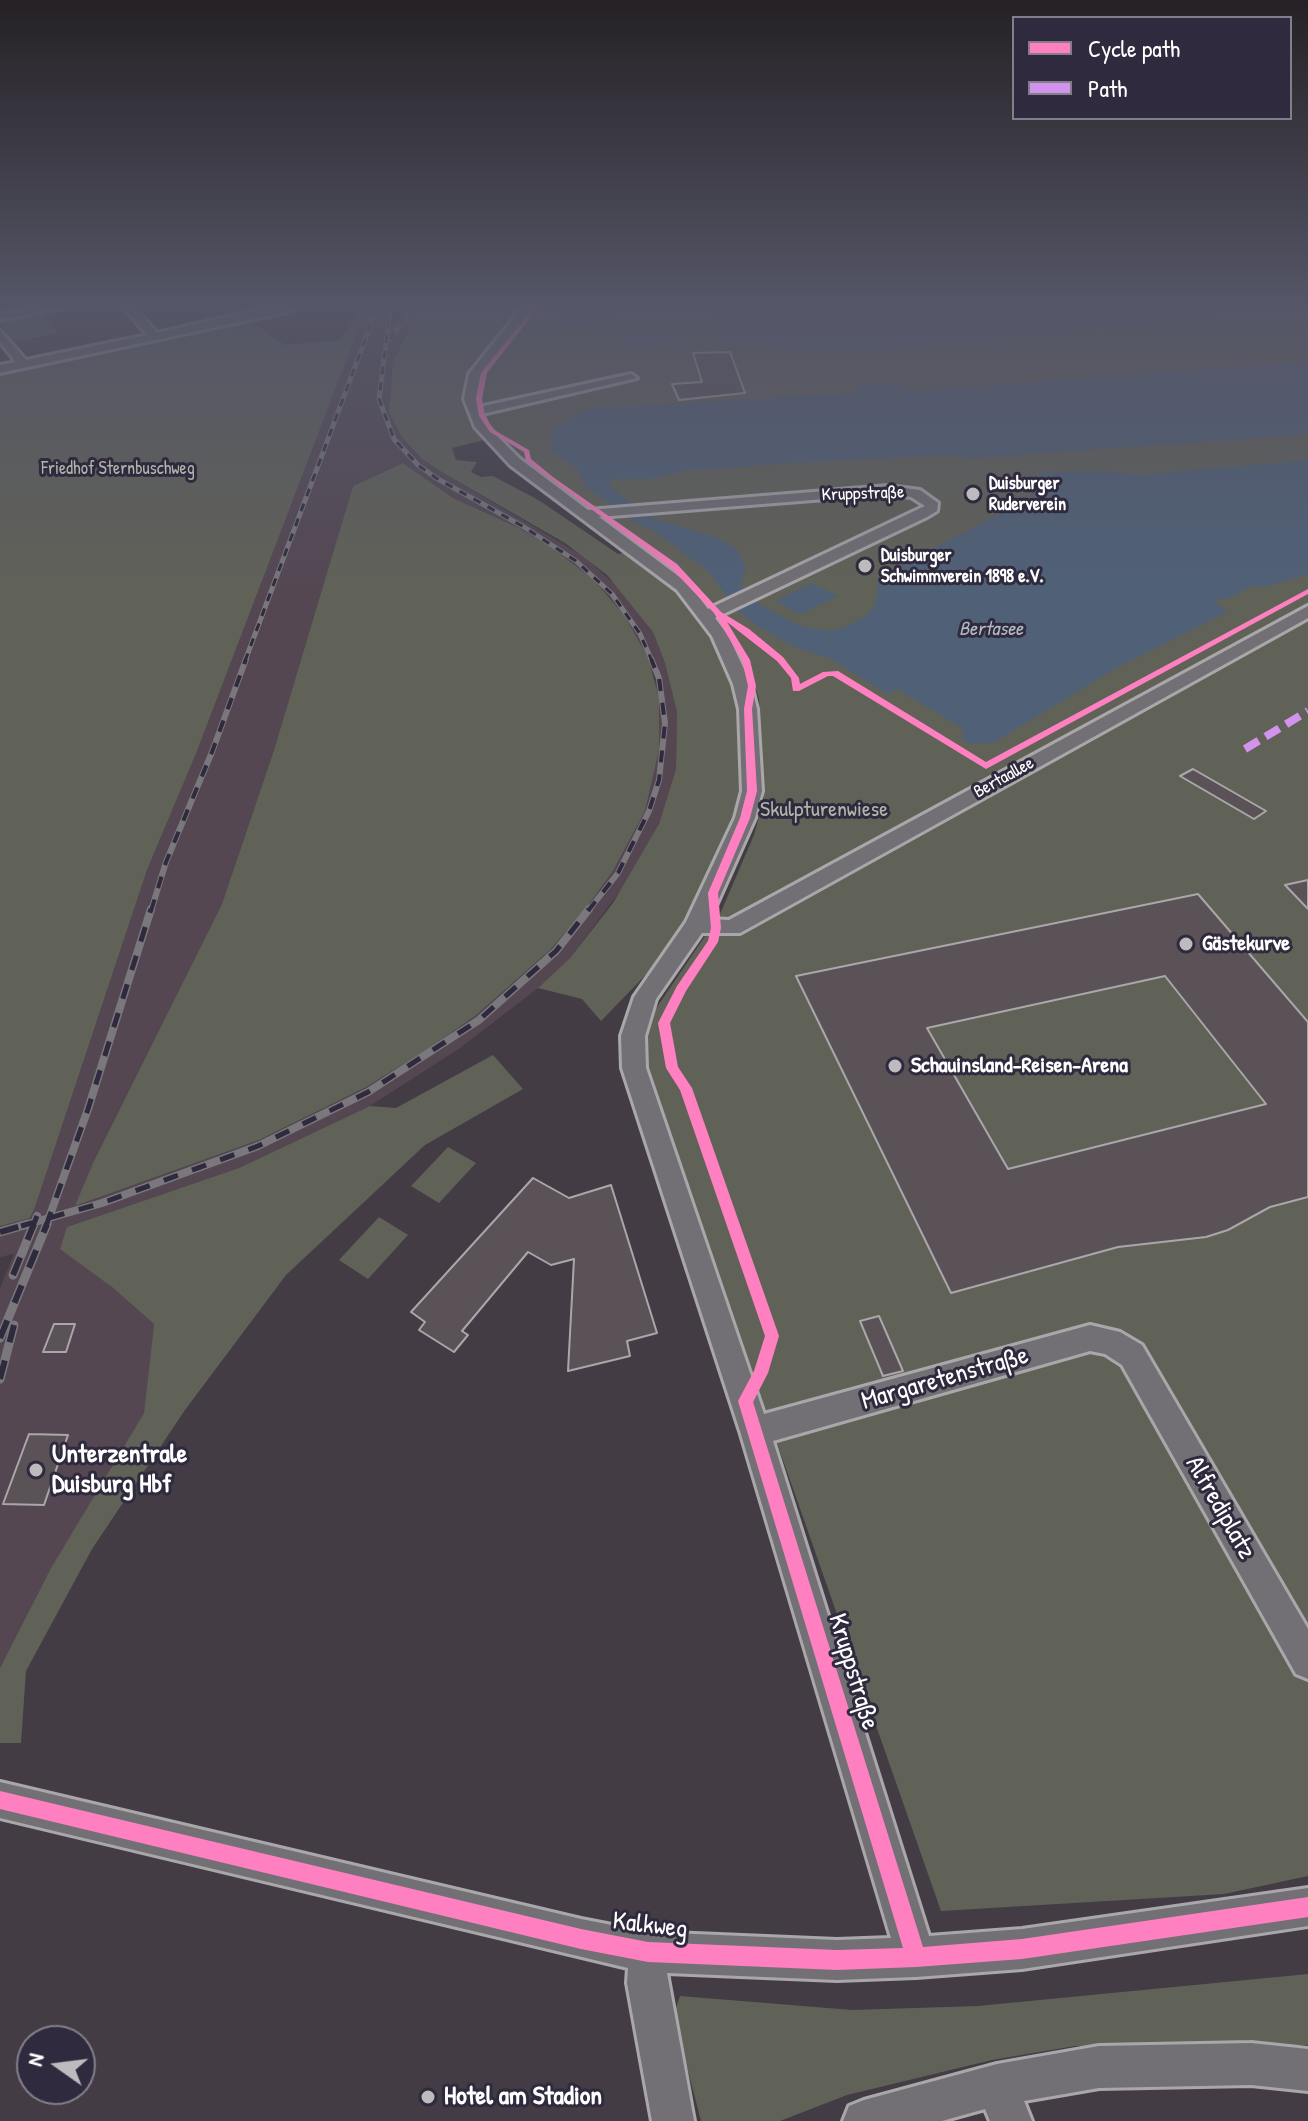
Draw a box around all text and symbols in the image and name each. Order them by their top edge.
legend [1012,16,1292,120]
text: Cycle path [1088,32,1180,64]
text: Path [1088,72,1127,104]
park label: Friedhof Sternbuschweg [41,458,195,480]
place label: Duisburger Ruderverein [989,473,1066,516]
street label: Kruppstraße [821,482,905,506]
marker: Duisburger Ruderverein [964,485,982,503]
place label: Duisburger Schwimmverein 1898 e.V. [881,545,1043,588]
marker: Duisburger Schwimmverein 1898 e.V. [856,557,874,575]
water label: Bertasee [959,618,1023,642]
street label: Bertaallee [970,753,1038,803]
park label: Skulpturenwiese [760,797,888,823]
place label: Gästekurve [1202,931,1290,957]
marker: Gästekurve [1177,935,1195,953]
place label: Schauinsland-Reisen-Arena [911,1053,1128,1079]
marker: Schauinsland-Reisen-Arena [886,1057,904,1075]
street label: Margaretenstraße [858,1340,1032,1418]
place label: Unterzentrale Duisburg Hbf [52,1439,187,1500]
street label: Alfrediplatz [1178,1451,1262,1565]
marker: Unterzentrale Duisburg Hbf [27,1461,45,1479]
street label: Kruppstraße [821,1610,885,1734]
street label: Kalkweg [611,1906,689,1946]
north arrow [16,2025,96,2105]
text: N [19,2050,51,2069]
place label: Hotel am Stadion [444,2081,602,2113]
marker: Hotel am Stadion [419,2088,437,2106]

